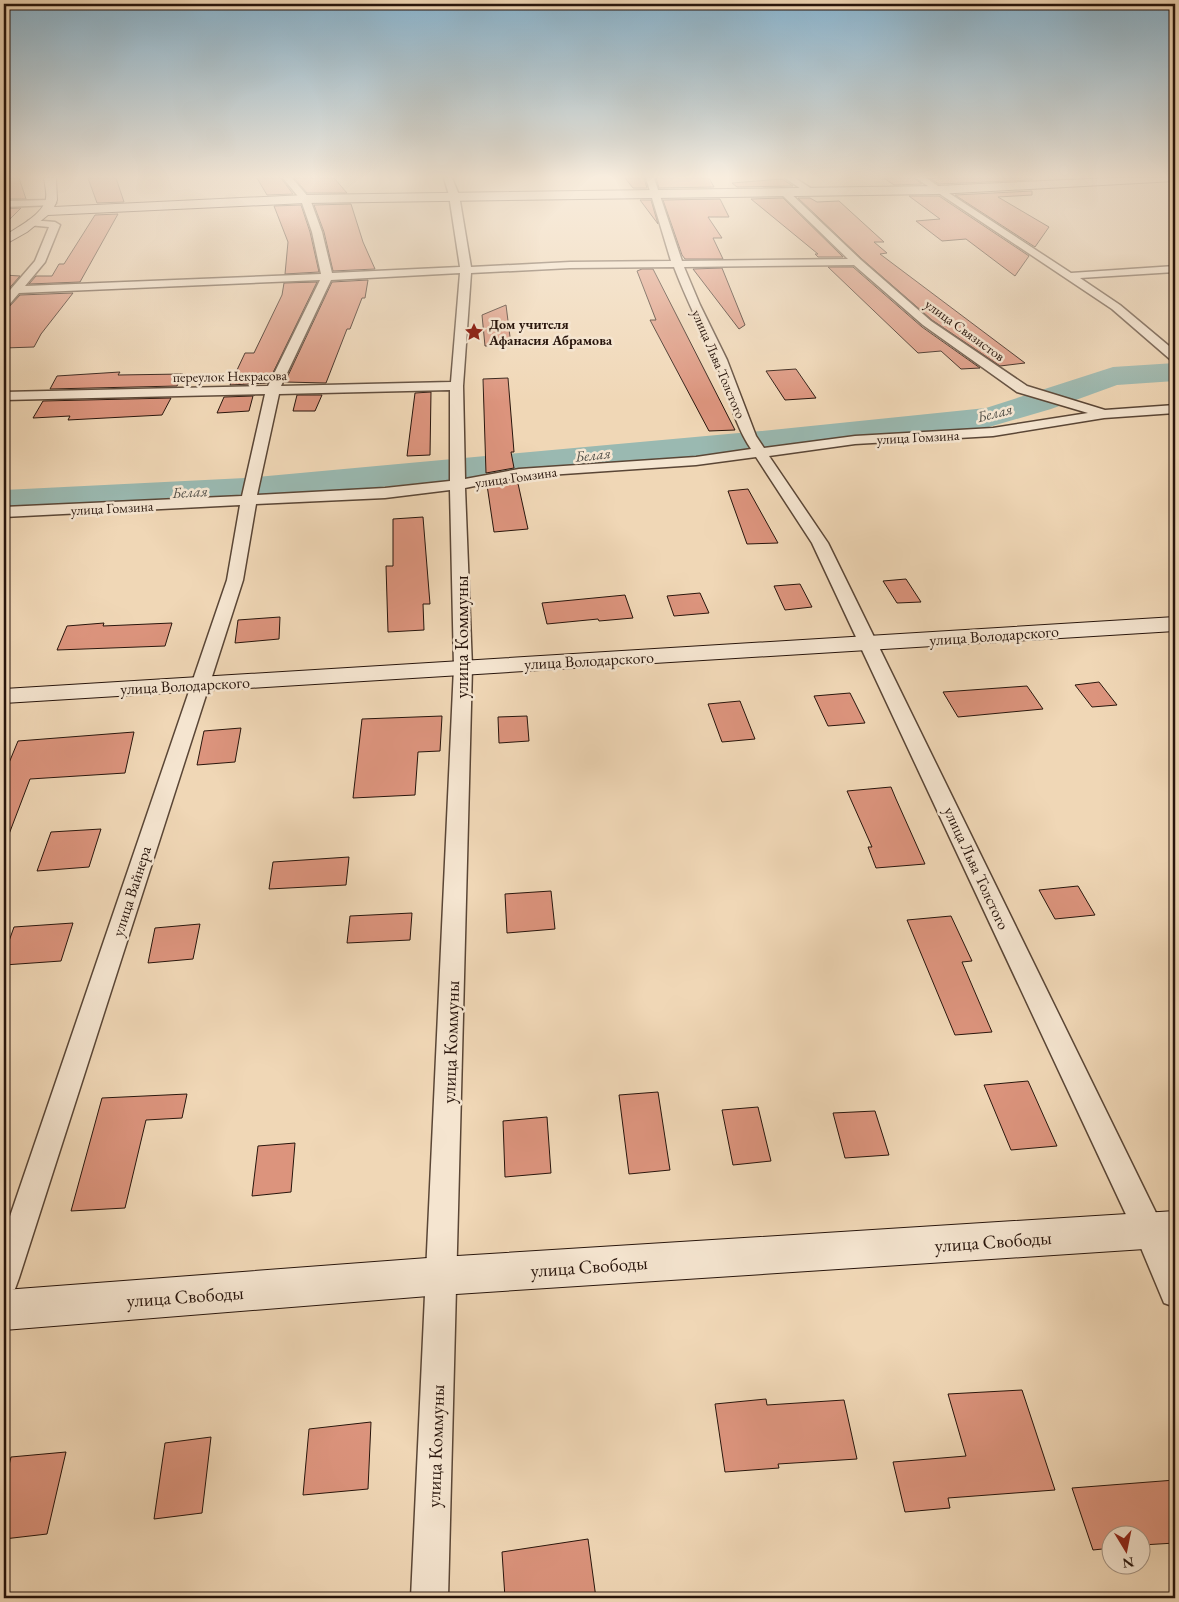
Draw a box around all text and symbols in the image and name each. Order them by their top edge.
street label: улица Связистов [921,295,1009,365]
street label: улица Льва Толстого [688,307,750,421]
place label: Дом учителя Афанасия Абрамова [488,315,613,349]
place icon: Дом учителя Афанасия Абрамова [463,321,485,343]
street label: переулок Некрасова [173,366,288,386]
water label: Белая [974,399,1015,426]
street label: улица Гомзина [876,426,960,448]
water label: Белая [573,443,612,466]
street label: улица Гомзина [474,462,559,492]
water label: Белая [171,481,208,502]
street label: улица Гомзина [70,497,154,519]
street label: улица Коммуны [449,575,474,699]
street label: улица Володарского [929,620,1060,650]
street label: улица Володарского [524,647,654,674]
street label: улица Володарского [120,672,250,699]
street label: улица Льва Толстого [939,803,1014,933]
street label: улица Вайнера [107,843,156,939]
street label: улица Коммуны [436,980,465,1104]
street label: улица Свободы [934,1225,1053,1258]
street label: улица Свободы [530,1250,649,1283]
street label: улица Свободы [126,1280,245,1313]
street label: улица Коммуны [421,1384,450,1508]
north arrow [1102,1524,1152,1574]
text: N [1120,1553,1135,1573]

